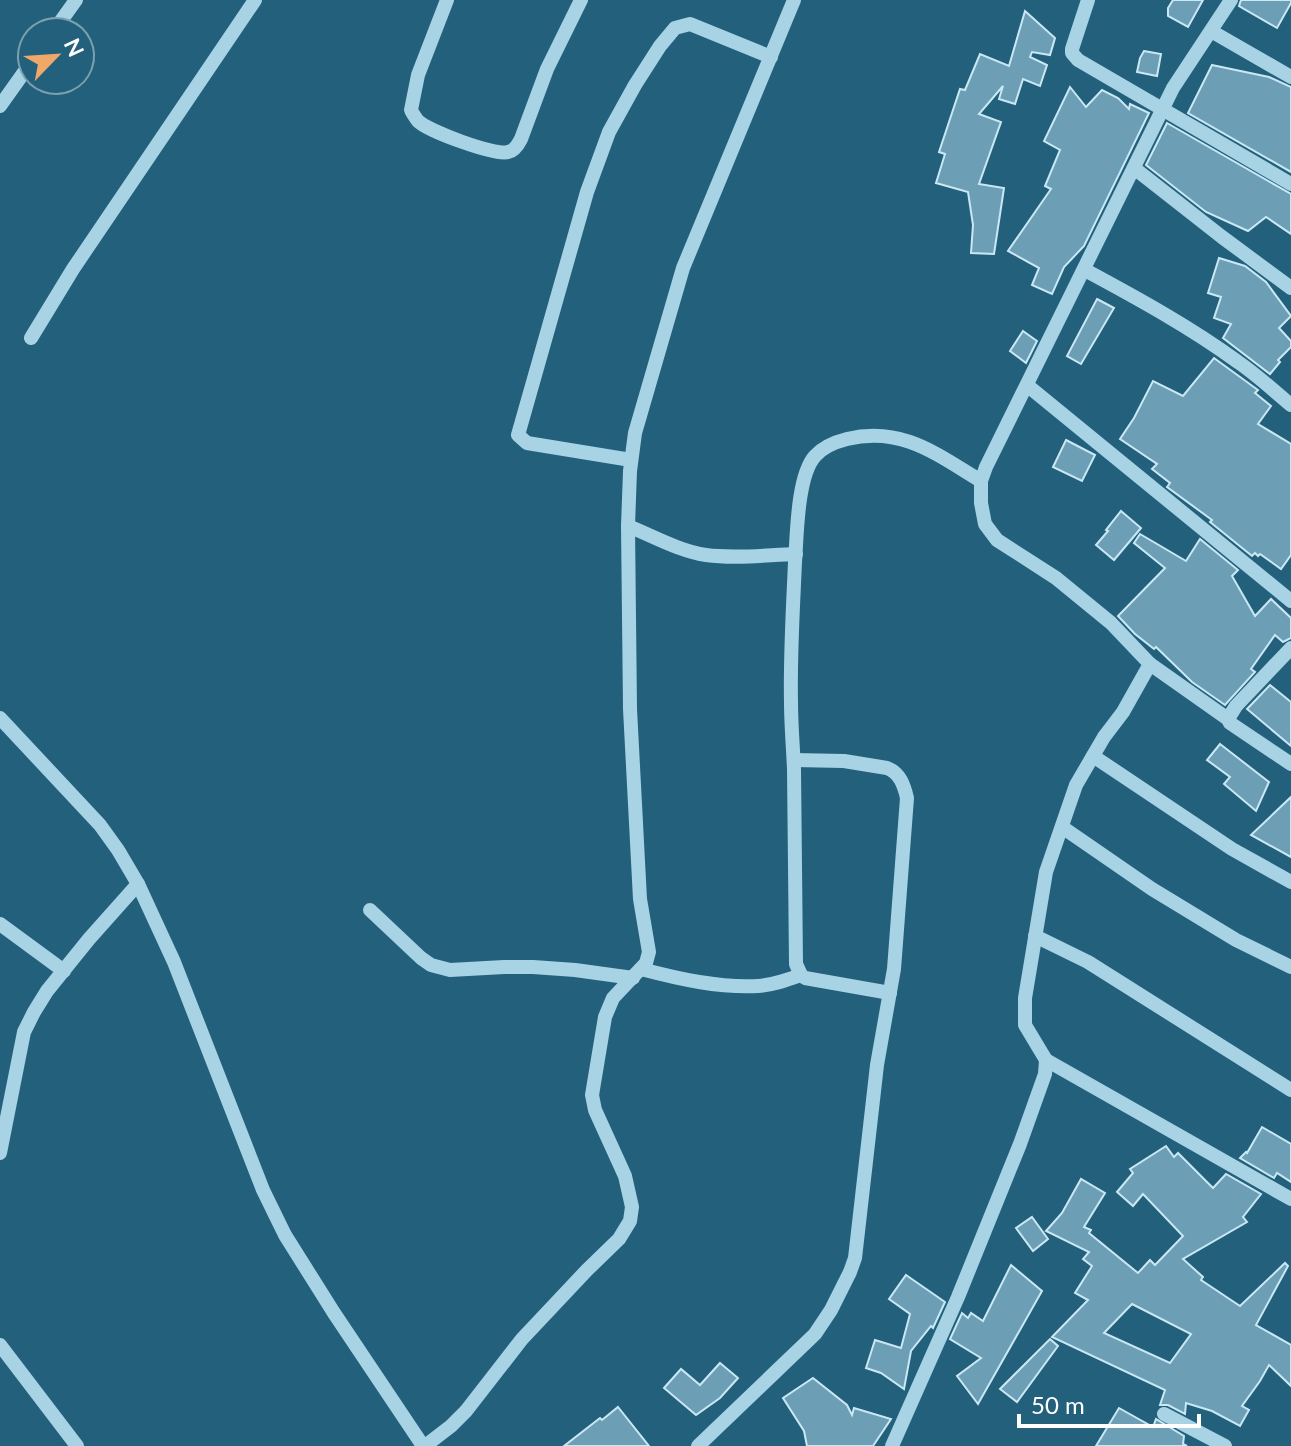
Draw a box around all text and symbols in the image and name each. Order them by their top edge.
north arrow [16,16,96,96]
text: N [59,34,90,61]
scale bar [1019,1378,1199,1428]
text: 50 m [1031,1390,1085,1419]

